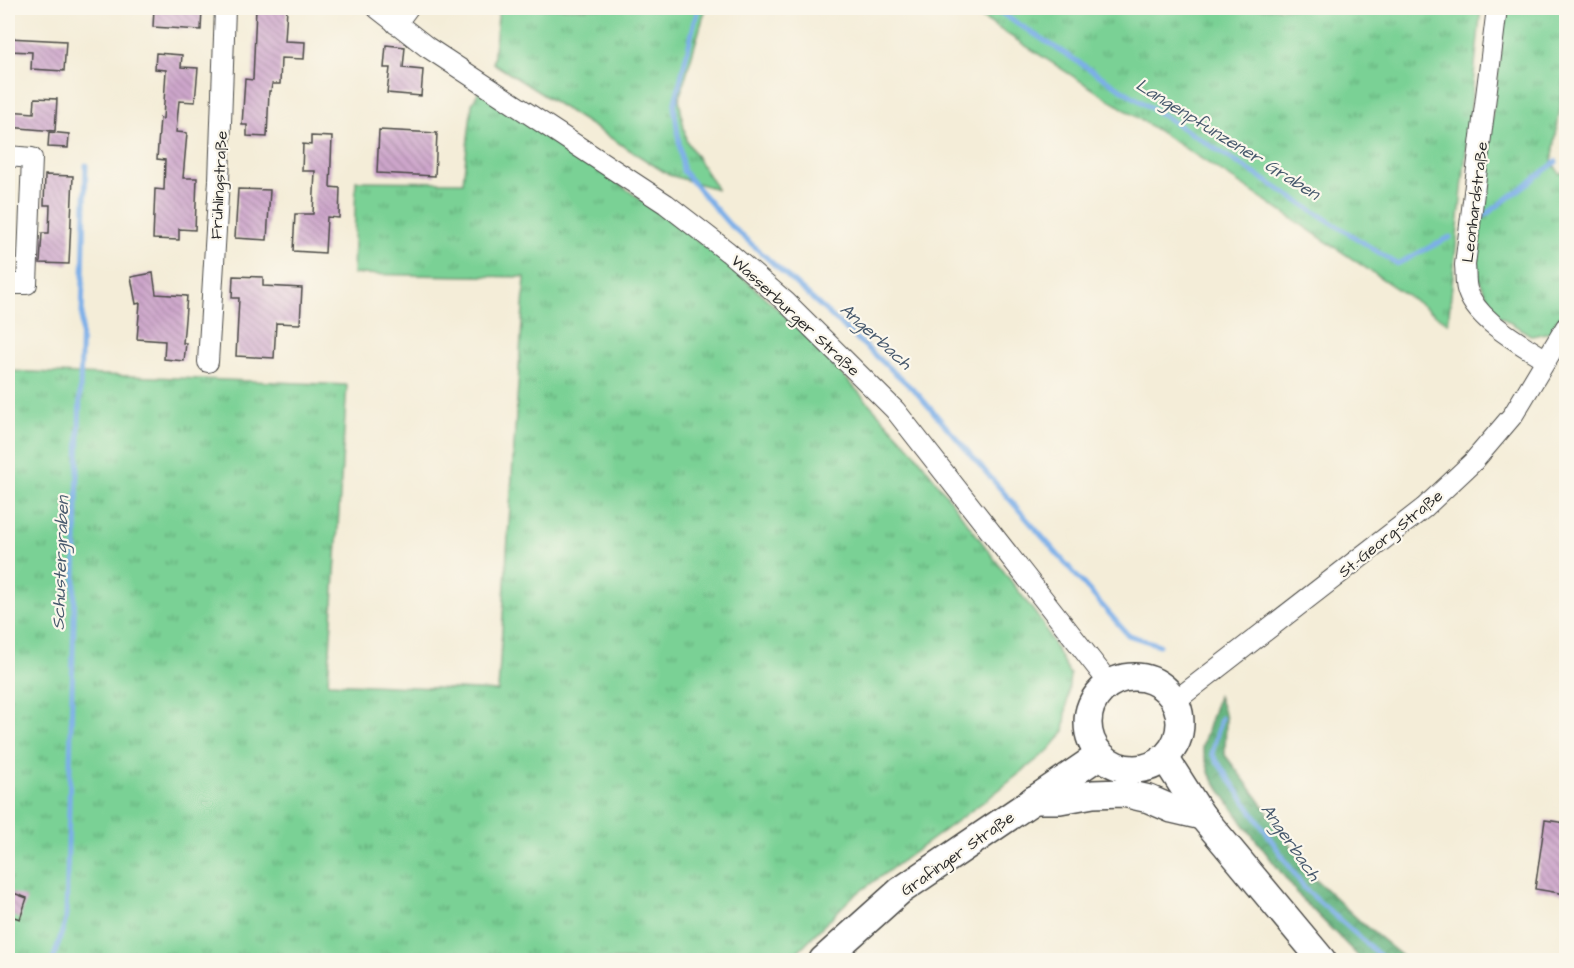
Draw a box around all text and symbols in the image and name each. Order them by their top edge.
water label: Langenpfunzener Graben [1131,73,1326,208]
street label: Frühlingstraße [205,130,234,240]
street label: Leonhardstraße [1457,140,1493,264]
street label: Wasserburger Straße [725,250,865,382]
water label: Angerbach [834,297,918,377]
street label: St.-Georg-Straße [1334,485,1448,584]
water label: Schustergraben [46,494,76,631]
water label: Angerbach [1254,799,1327,887]
street label: Grafinger Straße [896,806,1020,902]

